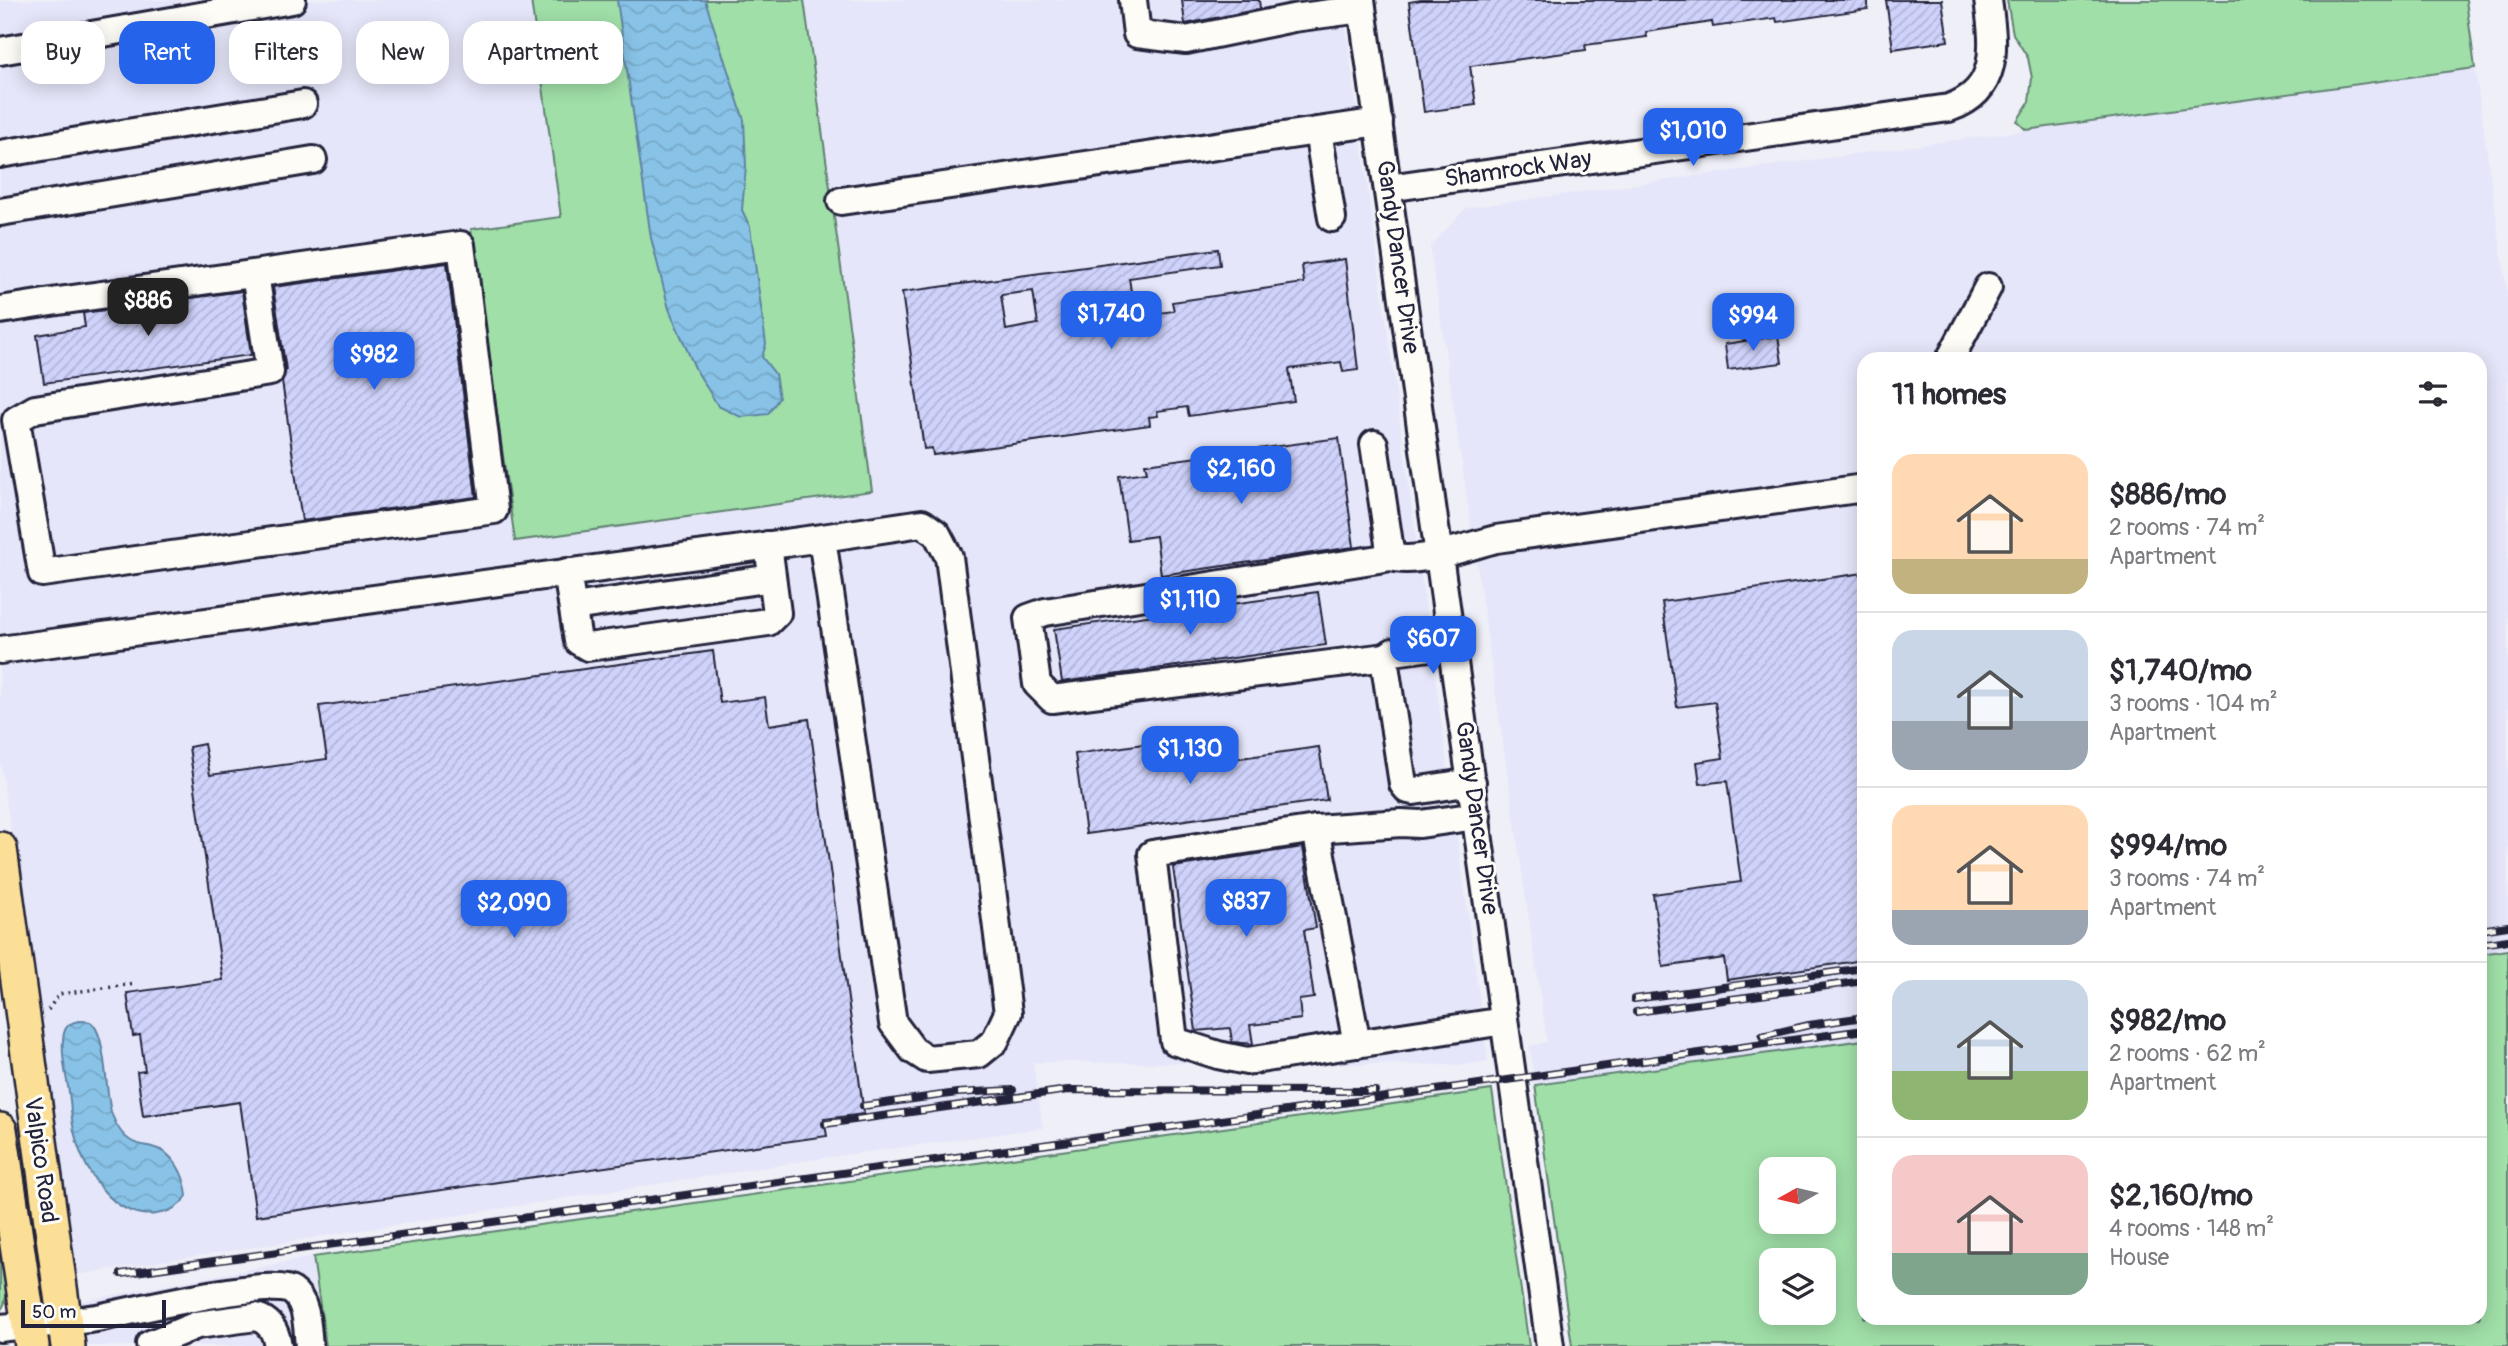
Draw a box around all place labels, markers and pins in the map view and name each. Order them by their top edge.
pin: $1,010 [1636,108,1750,168]
pin: $886 [107,278,189,338]
pin: $1,740 [1054,292,1168,351]
pin: $994 [1712,294,1794,353]
pin: $982 [333,332,415,392]
pin: $2,160 [1184,447,1298,506]
pin: $1,110 [1133,578,1247,637]
pin: $607 [1392,616,1474,676]
pin: $1,130 [1133,726,1247,786]
pin: $2,090 [457,880,571,940]
pin: $837 [1205,880,1287,939]

